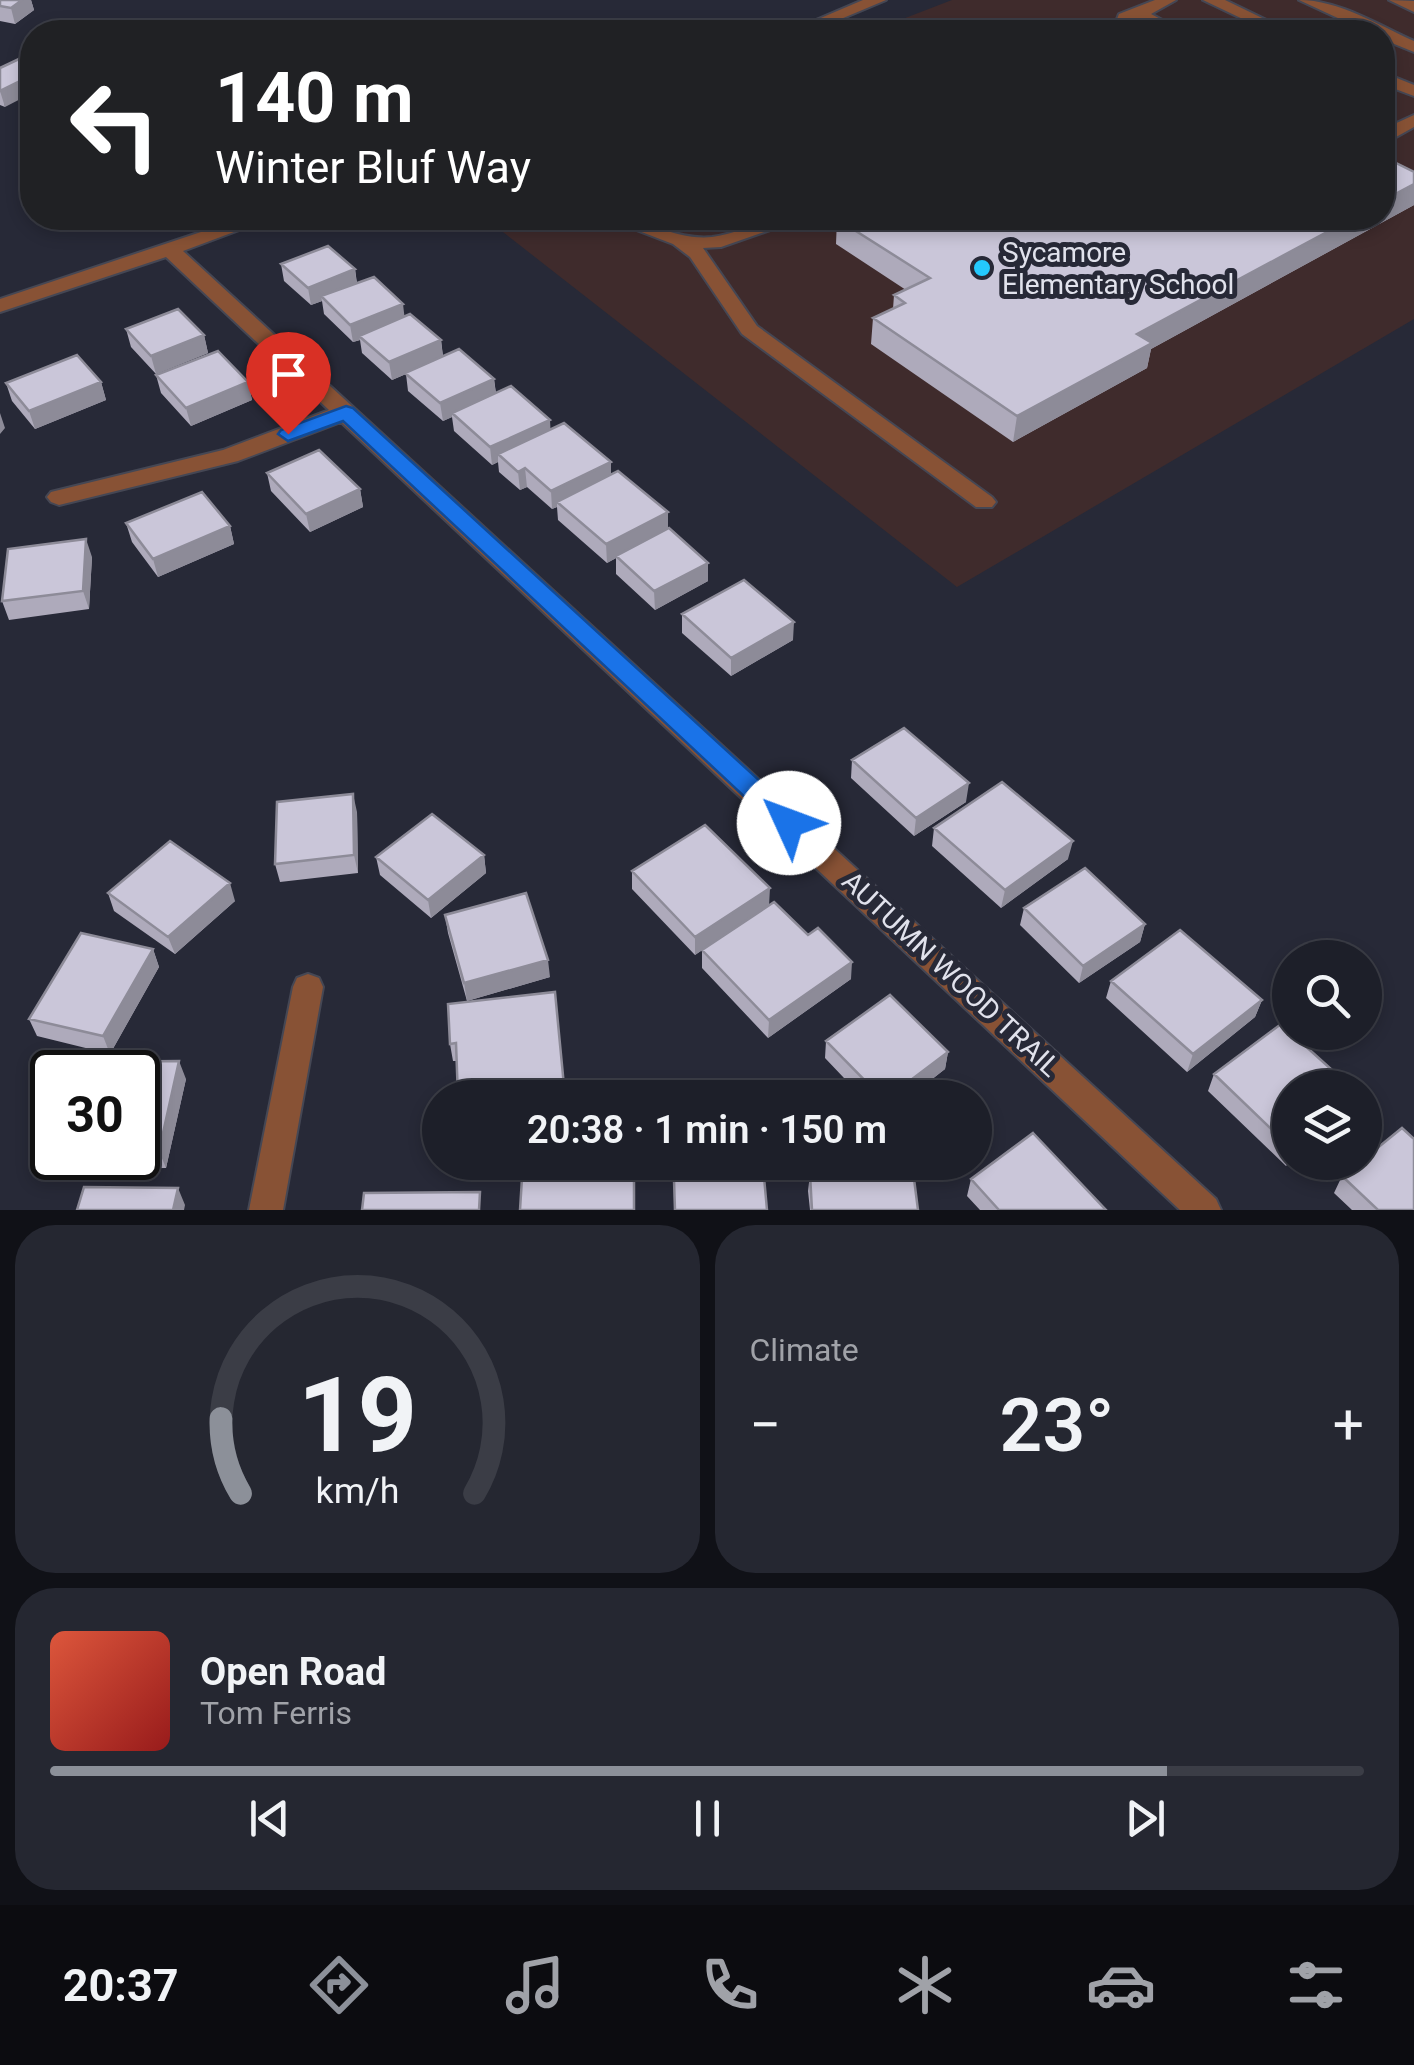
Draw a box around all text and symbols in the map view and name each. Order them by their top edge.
text: 140 m [215,57,414,139]
icon: left [50,60,180,190]
text: Winter Bluf Way [215,141,531,194]
place label: Sycamore Elementary School [1002,236,1234,301]
marker: Sycamore Elementary School [971,257,993,279]
pin [246,332,331,435]
icon: arrive [261,347,316,402]
position arrow [737,771,841,875]
street label: AUTUMN WOOD TRAIL [835,865,1067,1083]
map controls [1272,940,1382,1180]
button: search [1272,940,1382,1050]
speed limit sign: 30 [30,1050,160,1180]
button: layers [1272,1070,1382,1180]
text: 20:38 · 1 min · 150 m [527,1108,887,1152]
text: Climate [750,1331,859,1369]
text: 19 [298,1355,417,1476]
text: 23° [1000,1381,1114,1469]
text: − [750,1393,781,1457]
text: + [1333,1393,1364,1457]
text: km/h [315,1470,399,1512]
text: Open Road [200,1650,386,1694]
text: Tom Ferris [200,1694,352,1732]
icon: previous [242,1791,297,1846]
icon: pause [680,1791,735,1846]
icon: next [1118,1791,1173,1846]
icon: directions [304,1950,374,2020]
icon: music [500,1950,570,2020]
icon: phone [695,1950,765,2020]
icon: climate [890,1950,960,2020]
icon: car [1086,1950,1156,2020]
icon: filters [1281,1950,1351,2020]
text: 20:37 [63,1959,179,2012]

